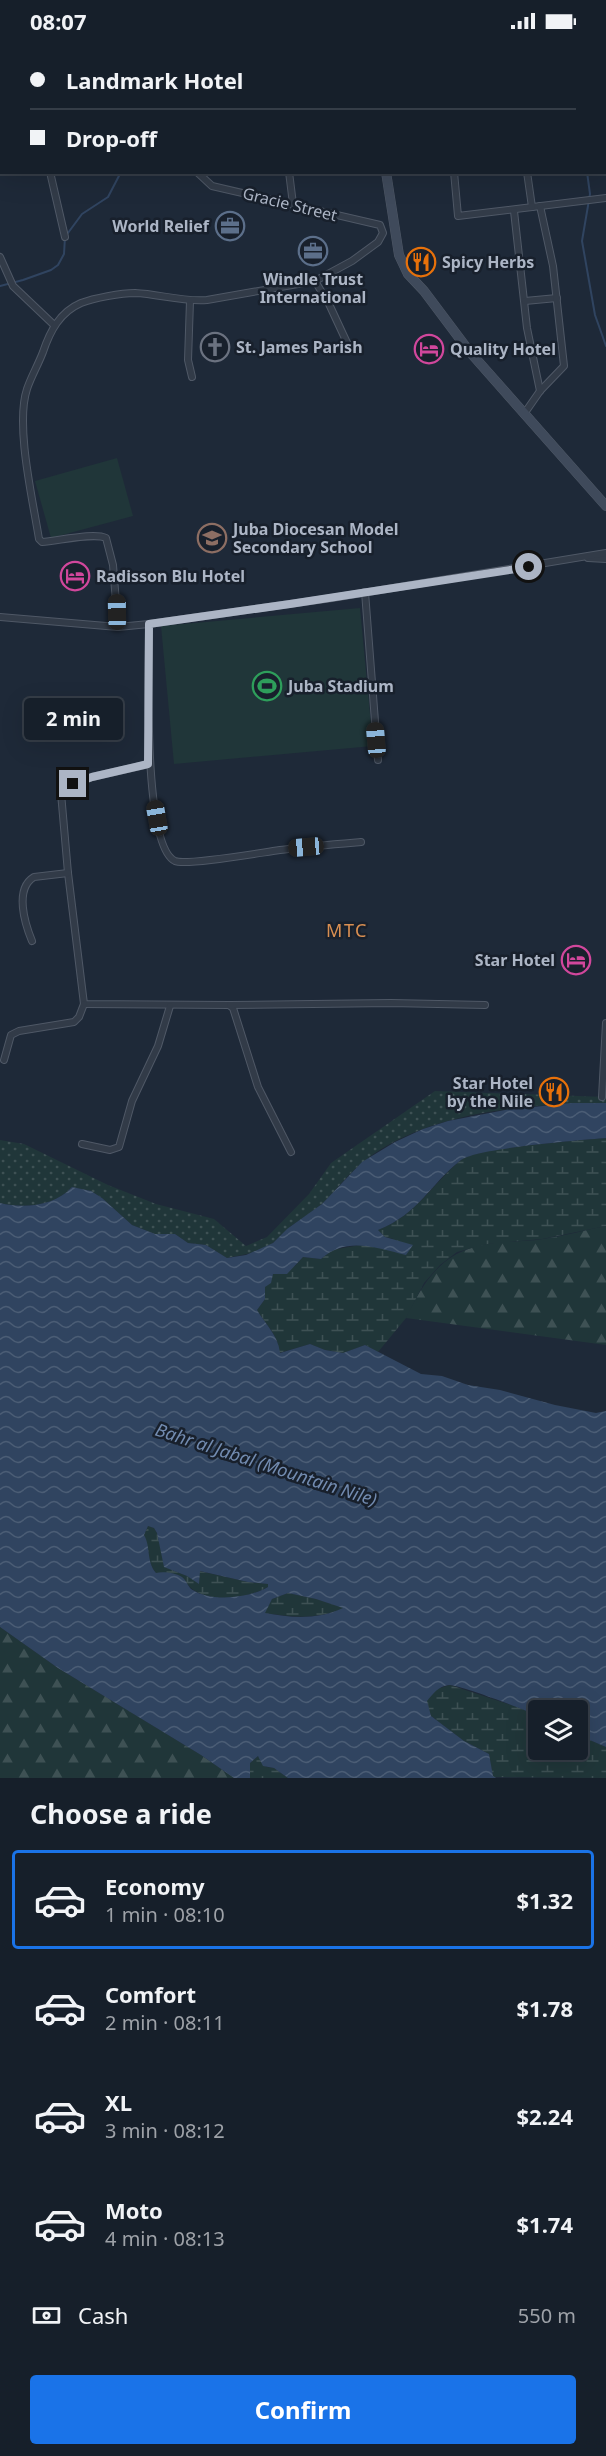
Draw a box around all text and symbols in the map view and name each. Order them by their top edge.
text: 08:07 [30,6,87,36]
text: Landmark Hotel [66,65,243,95]
text: Drop-off [66,123,157,153]
street label: Gracie Street [240,182,340,226]
office icon: World Relief [214,210,246,242]
place label: World Relief [112,215,210,237]
office icon: Windle Trust International [297,235,329,267]
restaurant icon: Spicy Herbs [405,246,437,278]
place label: Spicy Herbs [442,251,534,273]
place label: Windle Trust International [260,268,366,308]
church icon: St. James Parish [199,331,231,363]
hotel icon: Quality Hotel [413,333,445,365]
place label: St. James Parish [236,336,363,358]
place label: Quality Hotel [450,338,556,360]
place label: Juba Diocesan Model Secondary School [231,518,399,558]
school or university icon: Juba Diocesan Model Secondary School [196,522,228,554]
route start [515,553,542,580]
hotel icon: Radisson Blu Hotel [59,560,91,592]
place label: Radisson Blu Hotel [96,565,245,587]
car [108,594,126,630]
sports icon: Juba Stadium [251,670,283,702]
place label: Juba Stadium [286,675,394,697]
callout: 2 min [23,697,122,739]
text: 2 min [46,705,101,732]
car [365,721,387,759]
route end [59,770,86,797]
car [145,799,169,837]
car [287,836,325,858]
district label: MTC [326,918,368,942]
hotel icon: Star Hotel [560,944,592,976]
place label: Star Hotel [475,949,555,971]
place label: Star Hotel by the Nile [447,1072,533,1112]
restaurant icon: Star Hotel by the Nile [538,1076,570,1108]
water label: Bahr al Jabal (Mountain Nile) [153,1417,380,1511]
map controls [528,1700,588,1760]
button: layers [528,1700,588,1760]
text: Choose a ride [30,1795,212,1832]
text: Economy [105,1871,204,1901]
icon: car [33,1873,87,1927]
text: $1.32 [516,1885,573,1915]
text: 1 min · 08:10 [105,1901,225,1928]
text: Comfort [105,1979,196,2009]
icon: car [33,1981,87,2035]
text: $1.78 [516,1993,573,2023]
text: 2 min · 08:11 [105,2009,225,2036]
text: XL [105,2087,132,2117]
icon: car [33,2089,87,2143]
text: $2.24 [516,2101,573,2131]
text: 3 min · 08:12 [105,2117,225,2144]
text: Moto [105,2195,163,2225]
icon: car [33,2197,87,2251]
text: $1.74 [516,2209,573,2239]
text: 4 min · 08:13 [105,2225,225,2252]
icon: cash [30,2299,63,2332]
text: Cash [78,2300,128,2330]
text: 550 m [518,2302,576,2329]
button: Confirm [30,2375,576,2444]

